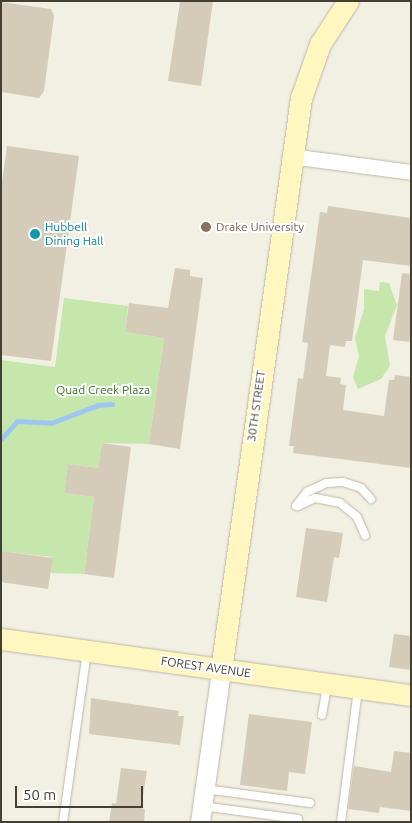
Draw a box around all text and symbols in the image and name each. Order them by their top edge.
place label: Hubbell Dining Hall [45,220,103,248]
place label: Drake University [216,220,304,234]
marker: Drake University [200,221,212,233]
marker: Hubbell Dining Hall [29,228,41,240]
street label: 30TH STREET [244,369,268,443]
park label: Quad Creek Plaza [56,383,150,397]
street label: FOREST AVENUE [160,654,252,680]
scale bar [18,776,145,808]
text: 50 m [23,786,56,803]

